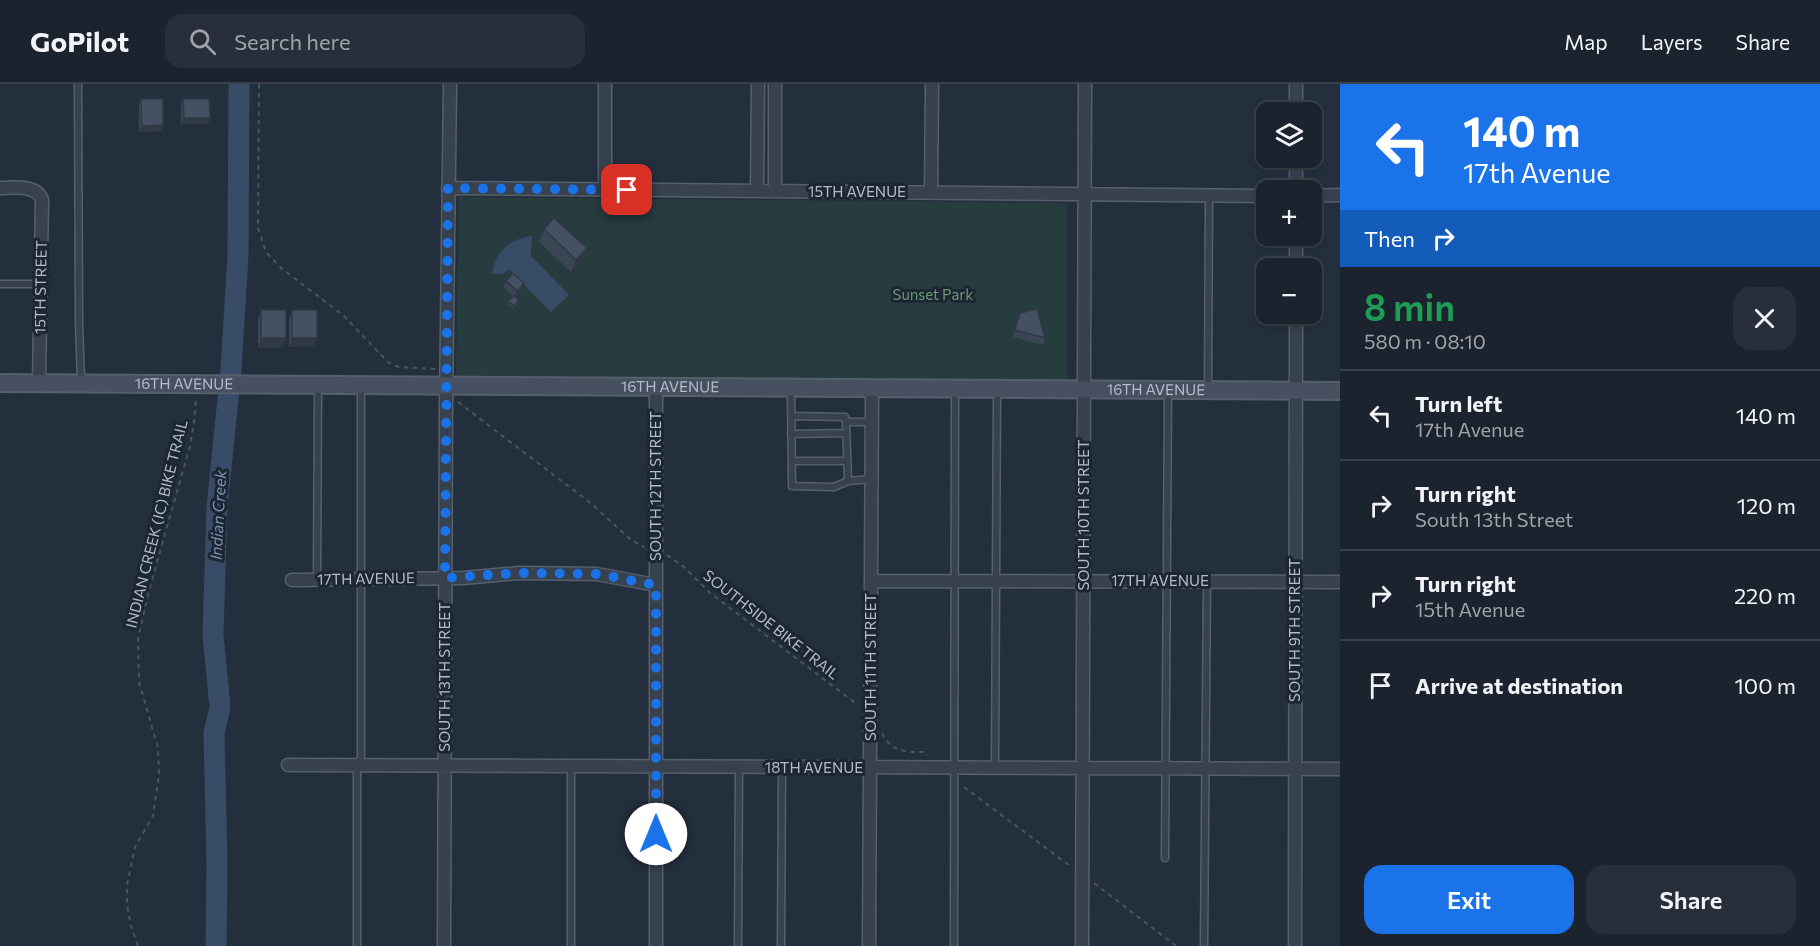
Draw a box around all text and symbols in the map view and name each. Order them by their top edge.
search box [165,14,585,68]
text: GoPilot [30,24,129,58]
icon: search [186,25,219,58]
text: Search here [234,28,351,55]
text: Map [1564,29,1608,54]
text: Layers [1641,29,1703,54]
text: Share [1736,29,1790,54]
map controls [1256,102,1322,324]
button: layers [1256,102,1322,168]
text: 140 m [1463,104,1580,156]
icon: left [1364,108,1442,186]
text: 17th Avenue [1463,156,1611,189]
pin [601,164,652,215]
icon: arrive [610,173,643,206]
button: + [1256,180,1322,246]
street label: 15TH AVENUE [808,182,906,200]
icon: right [1427,222,1460,255]
text: Then [1364,225,1415,252]
street label: 15TH STREET [30,239,50,334]
button: − [1256,258,1322,324]
text: 8 min [1364,284,1455,328]
park label: Sunset Park [893,285,973,303]
button: close [1733,287,1796,350]
text: 580 m · 08:10 [1364,329,1486,353]
street label: 16TH AVENUE [135,374,233,392]
street label: 16TH AVENUE [621,377,719,395]
street label: 16TH AVENUE [1107,380,1205,398]
text: Turn left [1415,390,1502,417]
icon: left [1364,399,1397,432]
text: 140 m [1736,402,1796,429]
street label: SOUTH 12TH STREET [646,411,664,561]
street label: INDIAN CREEK (IC) BIKE TRAIL [121,417,191,630]
text: 17th Avenue [1415,417,1524,441]
street label: SOUTH 10TH STREET [1074,439,1092,590]
water label: Indian Creek [206,469,229,561]
text: Turn right [1415,480,1516,507]
icon: right [1364,489,1397,522]
text: 120 m [1737,492,1796,519]
text: South 13th Street [1415,507,1573,531]
street label: SOUTH 9TH STREET [1285,558,1303,702]
street label: SOUTHSIDE BIKE TRAIL [700,566,843,683]
street label: 17TH AVENUE [317,568,415,588]
text: Turn right [1415,570,1516,597]
street label: 17TH AVENUE [1111,571,1209,589]
icon: right [1364,579,1397,612]
text: 220 m [1734,582,1796,609]
street label: SOUTH 11TH STREET [861,593,879,741]
text: 15th Avenue [1415,597,1525,621]
street label: SOUTH 13TH STREET [435,602,453,752]
icon: arrive [1364,669,1397,702]
text: Arrive at destination [1415,672,1623,699]
text: 100 m [1734,672,1796,699]
street label: 18TH AVENUE [765,758,863,776]
position arrow [624,802,688,866]
button: Exit [1364,865,1574,934]
button: Share [1586,865,1796,934]

